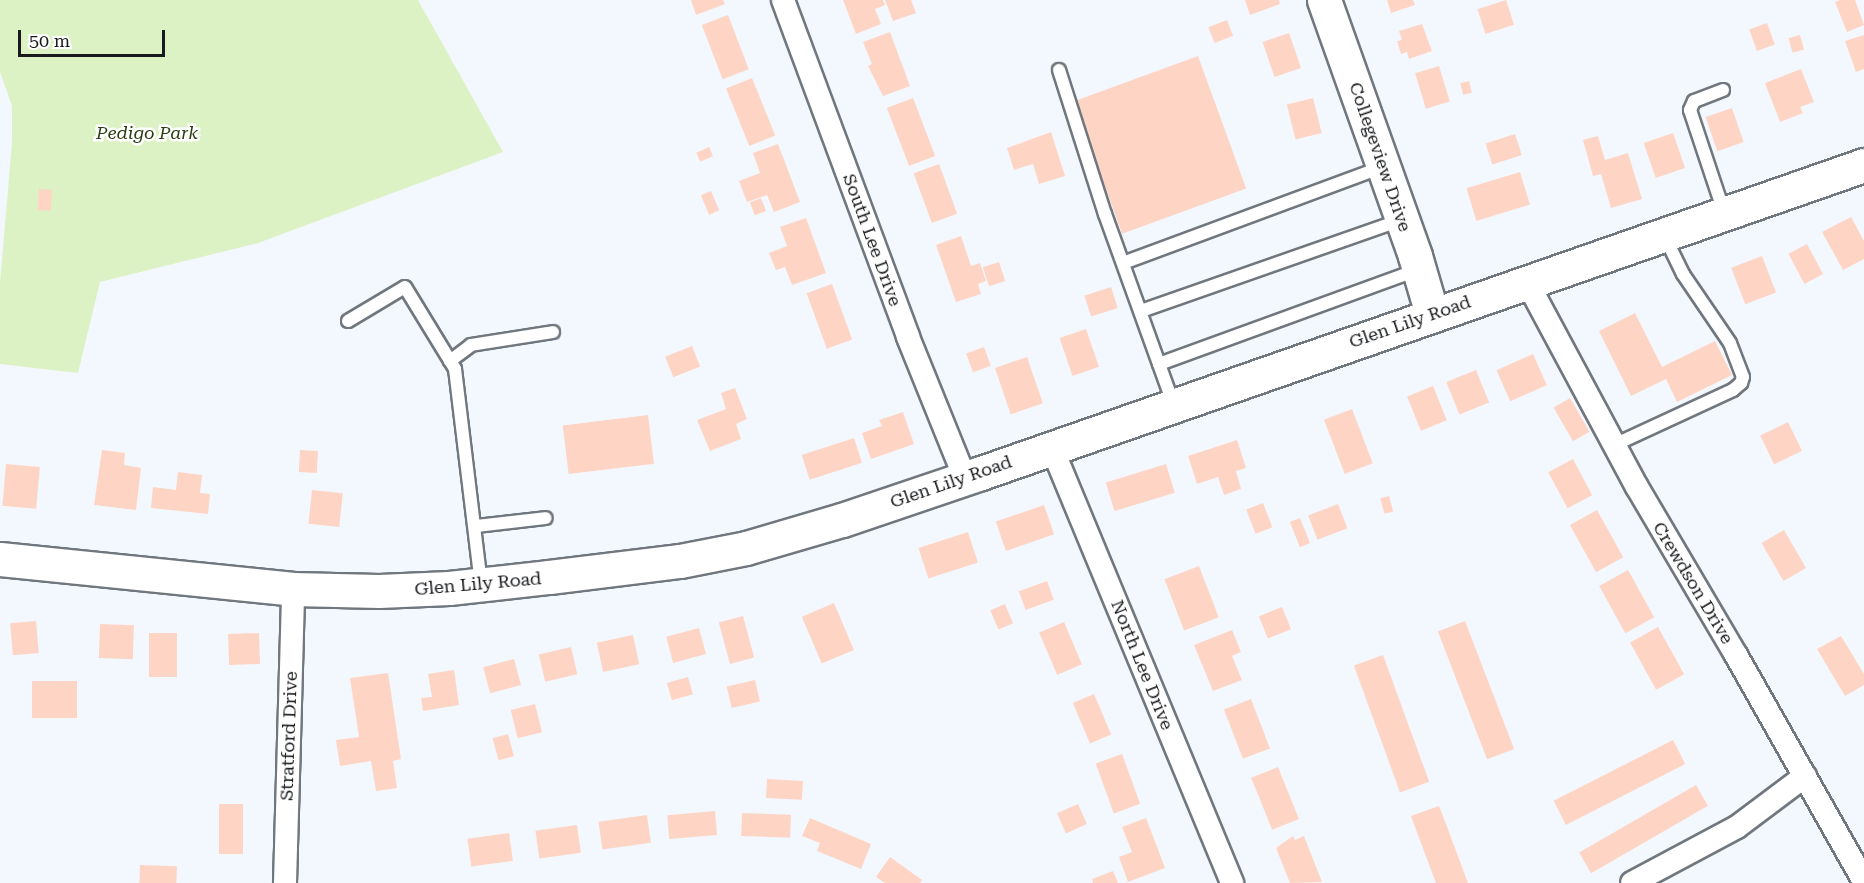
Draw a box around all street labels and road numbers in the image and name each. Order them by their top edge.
street label: Collegeview Drive [1344,79,1416,235]
street label: South Lee Drive [838,171,906,309]
street label: Glen Lily Road [1346,291,1474,353]
street label: Glen Lily Road [887,451,1015,513]
street label: Crewdson Drive [1648,518,1738,648]
street label: Glen Lily Road [414,568,542,600]
street label: North Lee Drive [1106,597,1178,733]
street label: Stratford Drive [276,671,302,801]

